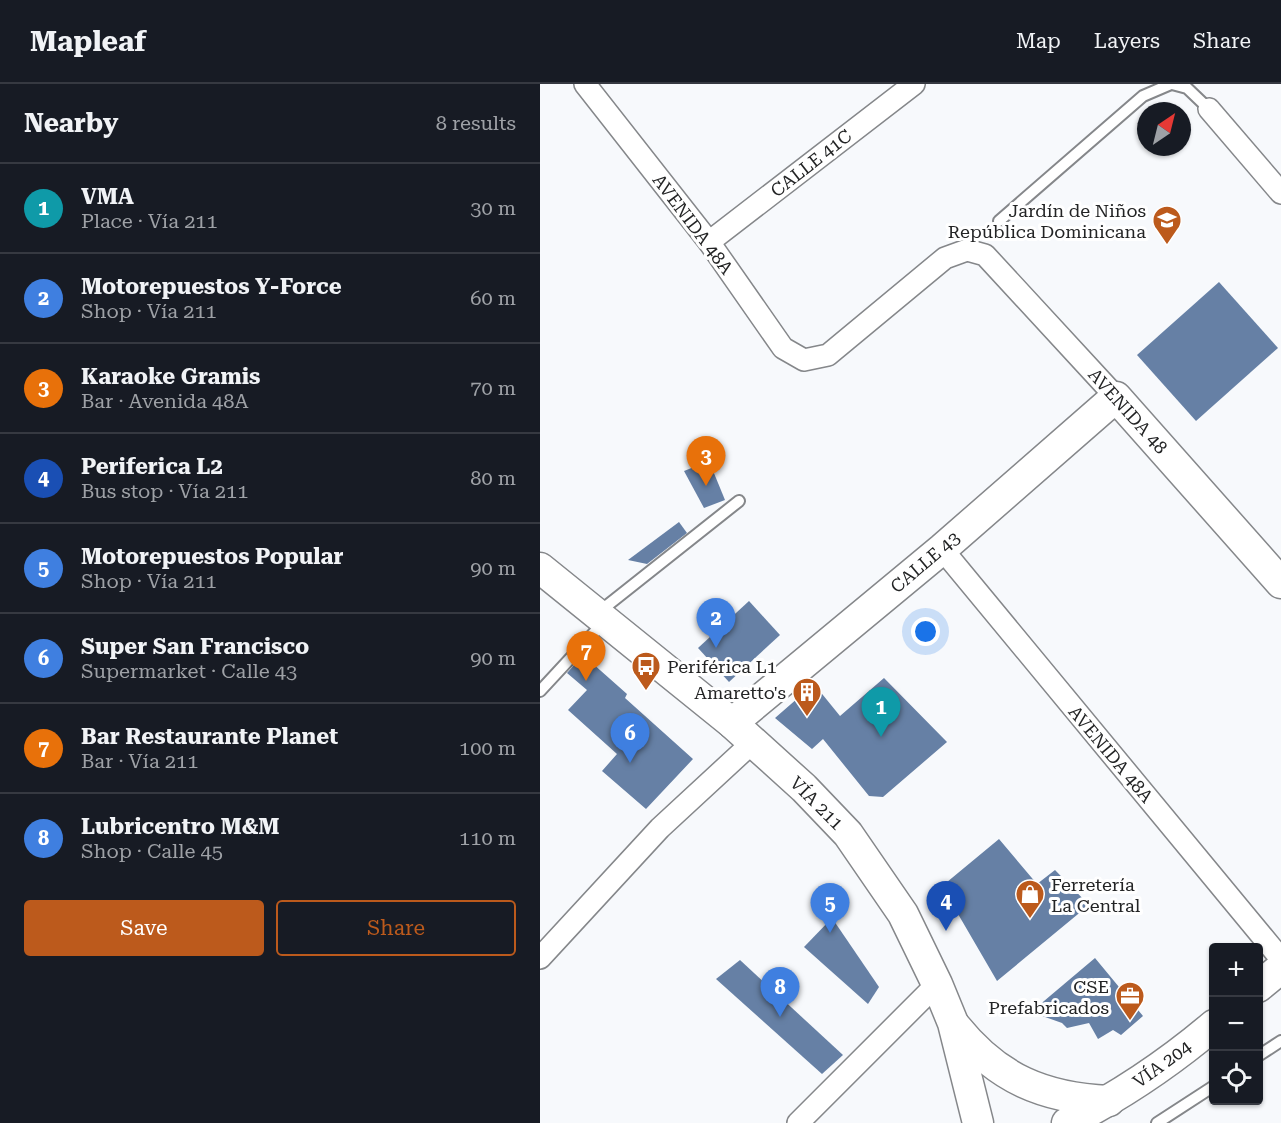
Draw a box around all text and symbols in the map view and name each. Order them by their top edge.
text: Mapleaf [30,25,146,58]
text: Map [1016,29,1061,53]
text: Layers [1094,29,1160,53]
text: Share [1193,29,1251,53]
north arrow [1137,102,1191,156]
text: Nearby [24,108,118,138]
text: 8 results [436,111,516,135]
street label: CALLE 41C [766,125,856,201]
street label: AVENIDA 48A [648,170,738,279]
text: VMA [81,184,134,209]
text: 1 [38,196,49,220]
text: 30 m [470,196,516,220]
place label: Jardín de Niños República Dominicana [948,200,1146,242]
school or university icon: Jardín de Niños República Dominicana [1151,204,1183,246]
text: Place · Vía 211 [81,209,218,233]
text: Motorepuestos Y-Force [81,274,342,299]
text: 2 [38,286,49,310]
text: 60 m [470,286,516,310]
text: Shop · Vía 211 [81,299,217,323]
text: Karaoke Gramis [81,364,260,389]
street label: AVENIDA 48 [1084,364,1172,458]
text: 3 [38,376,49,400]
text: 70 m [470,376,516,400]
text: Bar · Avenida 48A [81,389,248,413]
pin: 3 [686,436,726,486]
text: Periferica L2 [81,454,223,479]
text: 4 [38,466,49,490]
text: 80 m [470,466,516,490]
text: Bus stop · Vía 211 [81,479,248,503]
street label: CALLE 43 [886,527,964,597]
text: Motorepuestos Popular [81,544,343,569]
text: 5 [38,556,49,580]
text: 90 m [470,556,516,580]
text: Shop · Vía 211 [81,569,217,593]
pin: 2 [696,598,735,648]
your location [911,617,940,646]
pin: 7 [566,632,606,681]
text: Super San Francisco [81,634,309,659]
text: 6 [38,646,49,670]
text: 90 m [470,646,516,670]
bus stop icon: Periférica L1 [630,650,662,692]
place label: Periférica L1 [667,656,777,677]
text: Supermarket · Calle 43 [81,659,297,683]
building icon: Amaretto's [791,676,823,718]
place label: Amaretto's [694,682,786,703]
pin: 1 [862,688,900,737]
street label: AVENIDA 48A [1064,701,1158,807]
pin: 6 [610,714,650,763]
text: Bar Restaurante Planet [81,724,338,749]
text: 7 [38,736,49,760]
text: 100 m [459,736,516,760]
text: Bar · Vía 211 [81,749,198,773]
street label: VÍA 211 [786,772,848,834]
text: Lubricentro M&M [81,814,280,839]
text: 8 [38,826,49,850]
text: 110 m [459,826,516,850]
text: Shop · Calle 45 [81,839,223,863]
place label: Ferretería La Central [1051,874,1141,916]
shop icon: Ferretería La Central [1014,878,1046,920]
pin: 4 [926,882,966,931]
pin: 5 [810,884,850,933]
button: Save [24,900,264,956]
button: Share [276,900,516,956]
map controls [1209,943,1263,1105]
button: + [1209,943,1263,997]
pin: 8 [760,968,800,1017]
place label: CSE Prefabricados [988,976,1109,1018]
office icon: CSE Prefabricados [1114,980,1146,1022]
button: − [1209,997,1263,1051]
street label: VÍA 204 [1129,1036,1195,1092]
button: locate [1209,1051,1263,1105]

